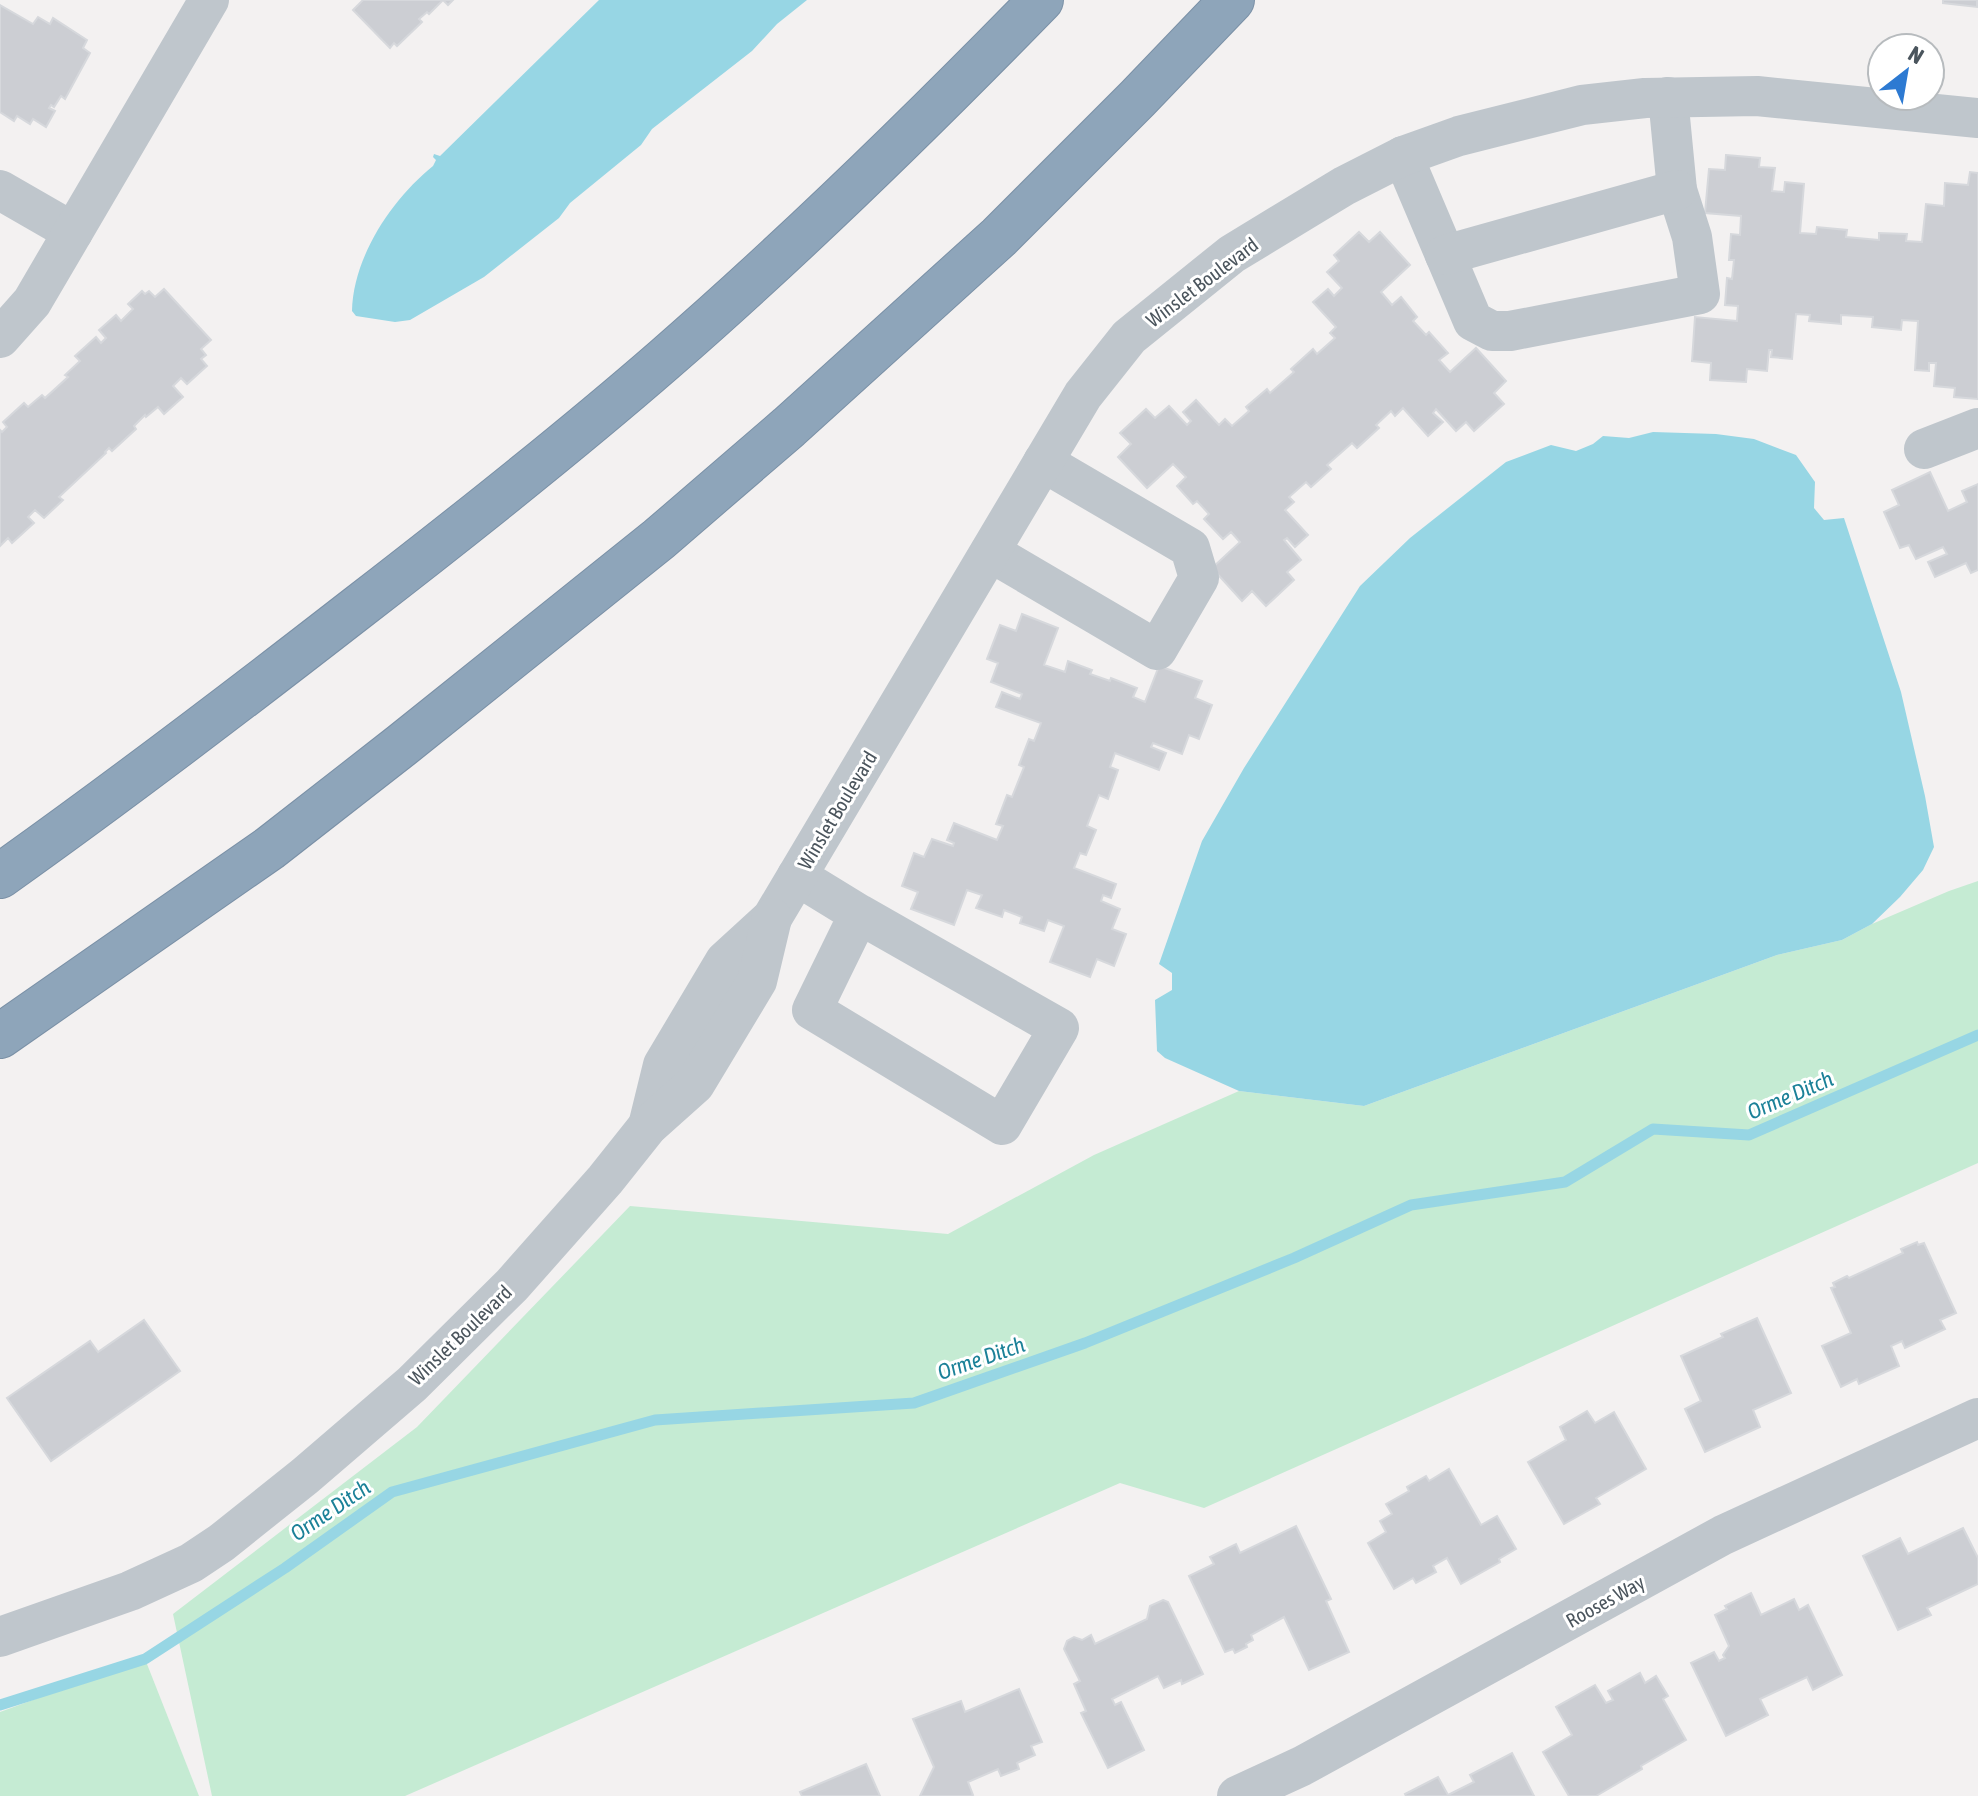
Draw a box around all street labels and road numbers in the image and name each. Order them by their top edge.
street label: Winslet Boulevard [1142,233,1262,331]
street label: Winslet Boulevard [793,747,881,873]
street label: Winslet Boulevard [404,1280,516,1390]
street label: Rooses Way [1562,1570,1648,1632]

